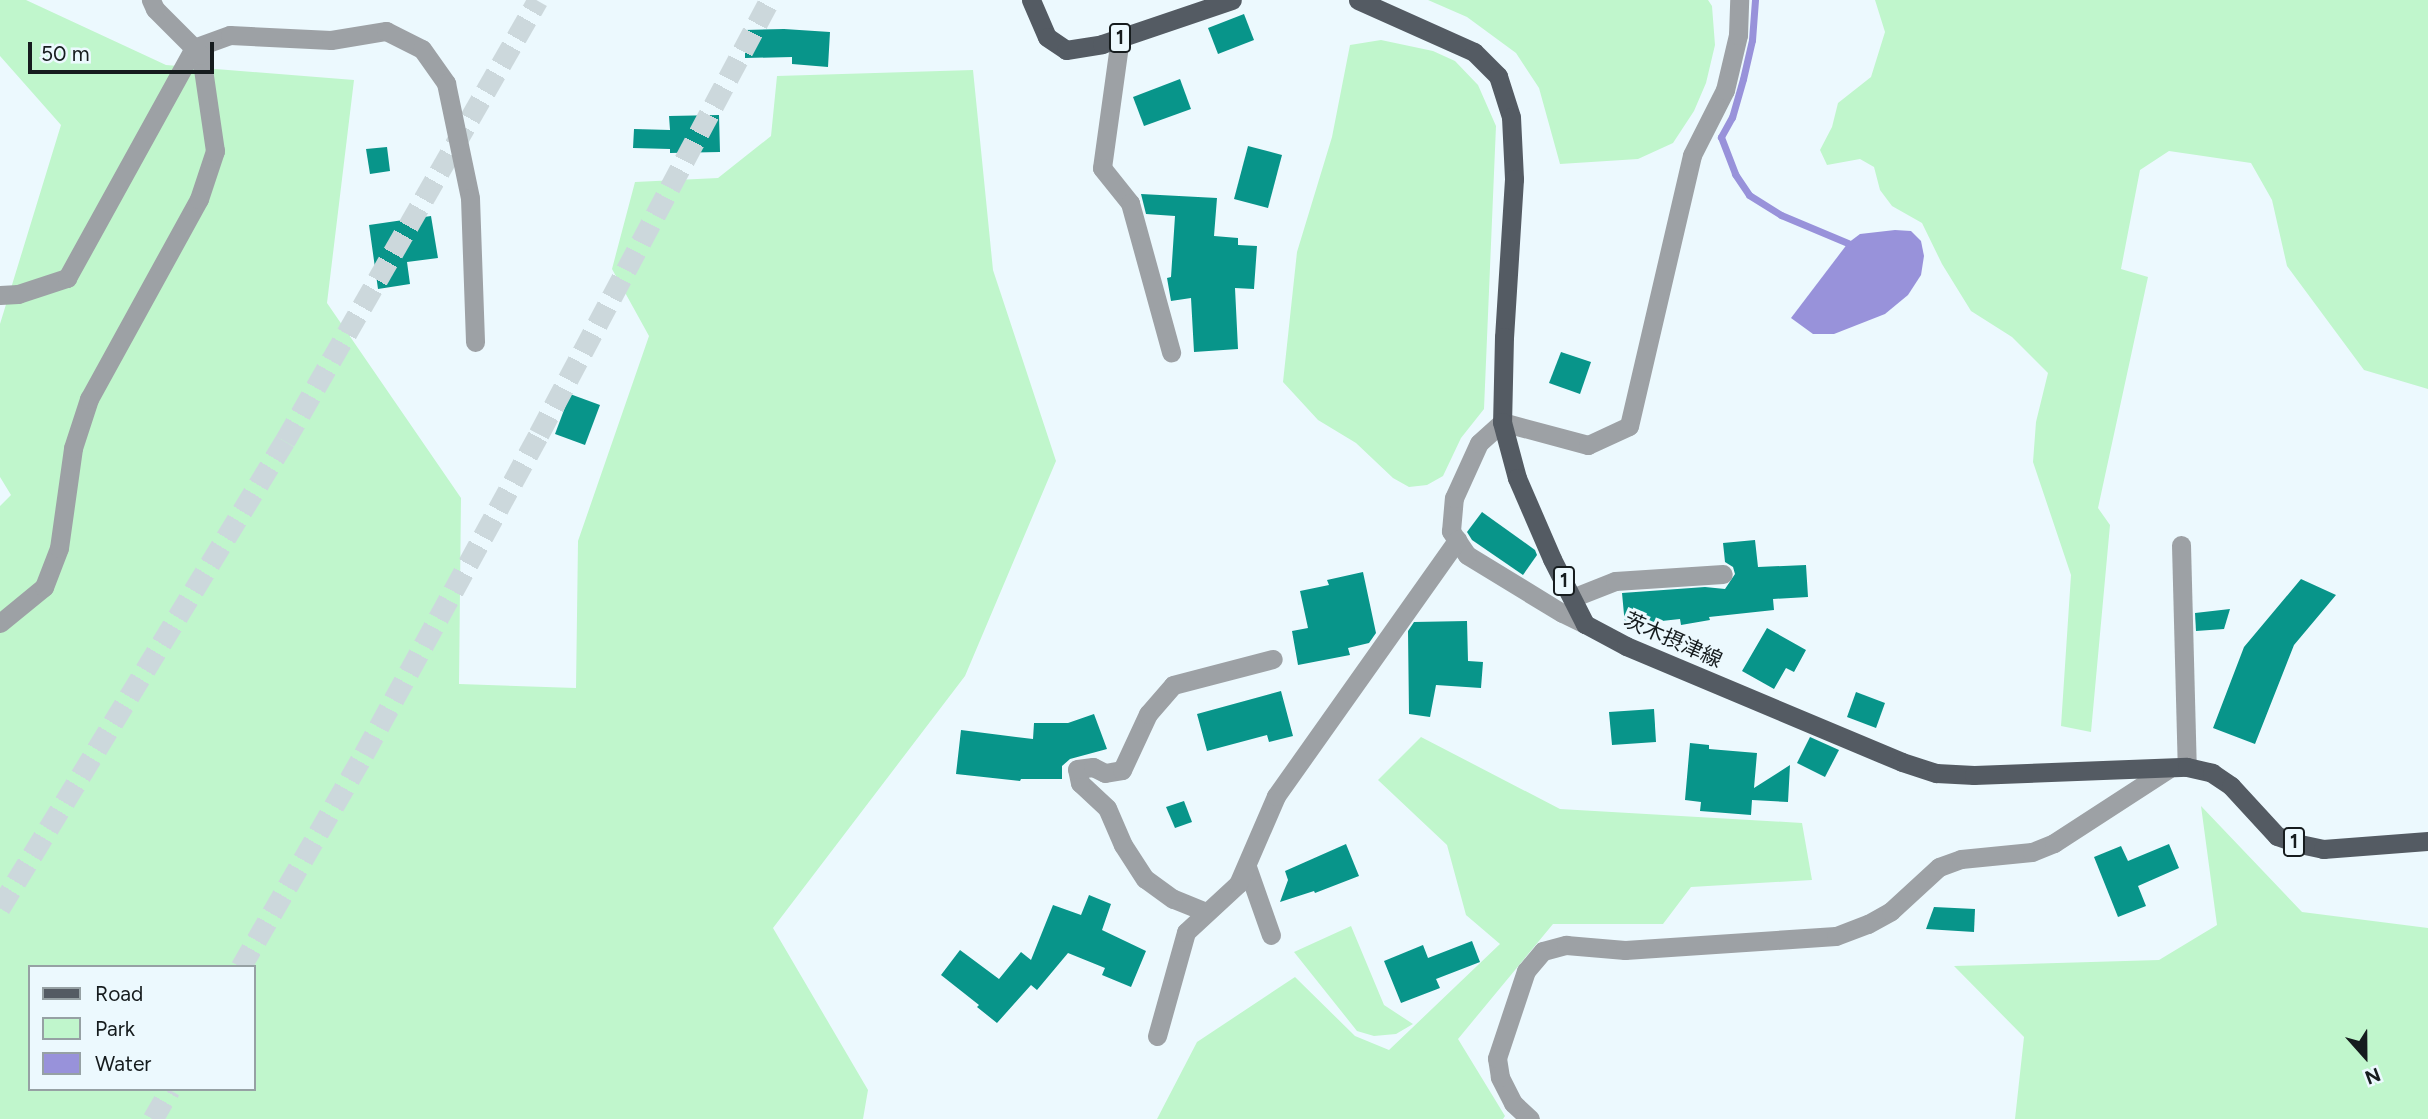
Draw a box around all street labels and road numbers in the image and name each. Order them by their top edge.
road number: 1 [1108,22,1132,54]
road number: 1 [1552,566,1576,596]
street label: 茨木摂津線 [1620,607,1726,673]
road number: 1 [2282,827,2306,858]

